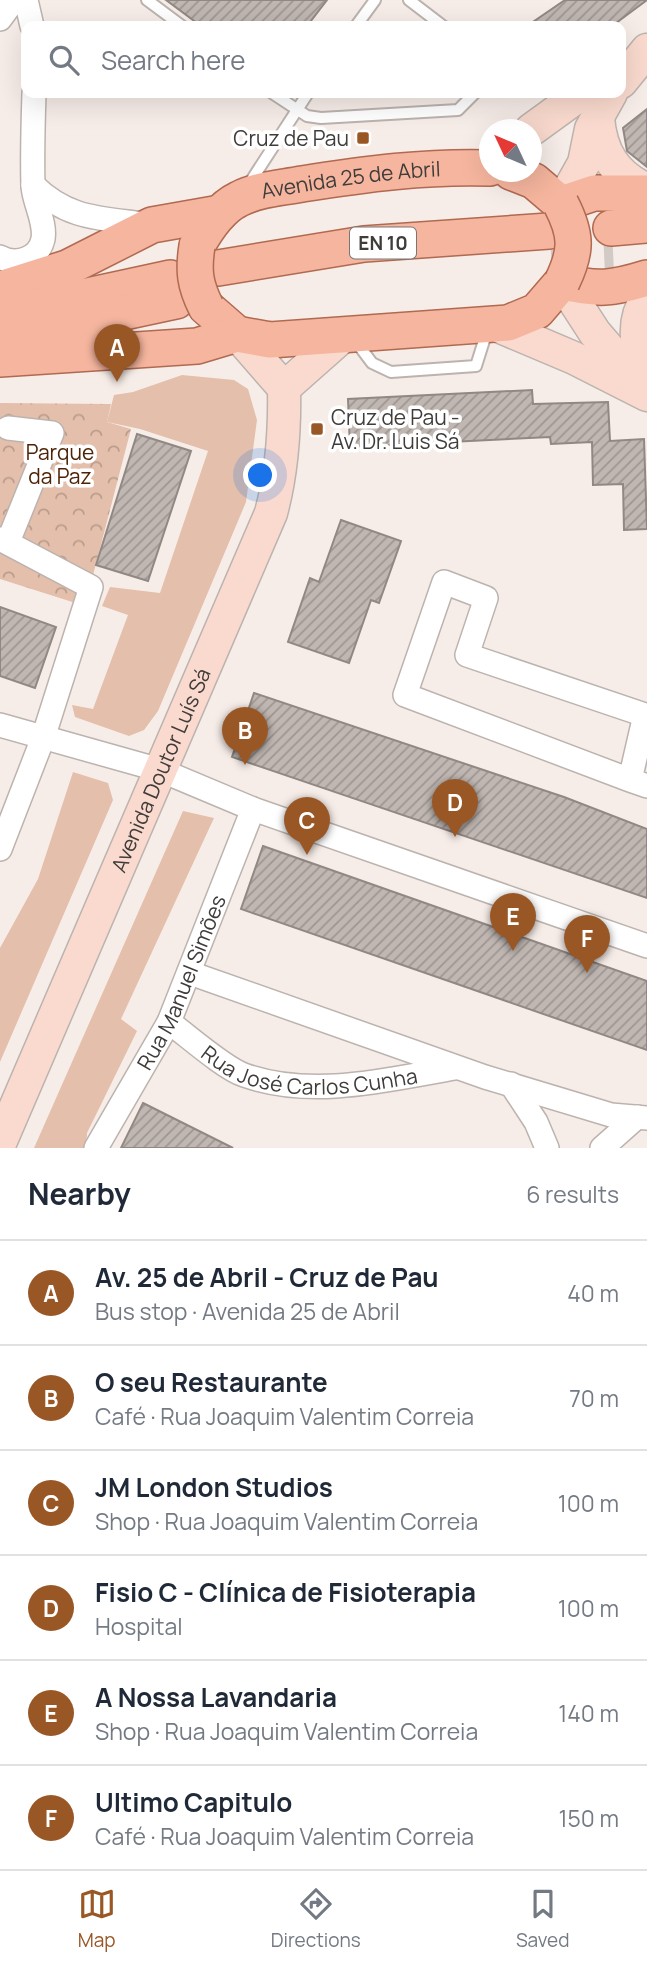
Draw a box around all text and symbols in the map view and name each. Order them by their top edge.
search box [21,21,626,98]
icon: search [45,41,83,79]
text: Search here [101,42,246,78]
north arrow [479,119,542,182]
place label: Cruz de Pau [233,124,349,152]
marker: Cruz de Pau [355,130,371,146]
street label: Avenida 25 de Abril [258,154,441,205]
road number: EN 10 [350,228,416,258]
pin: A [94,324,140,382]
place label: Cruz de Pau - Av. Dr. Luis Sá [331,403,460,455]
marker: Cruz de Pau - Av. Dr. Luis Sá [309,421,325,437]
park label: Parque da Paz [26,438,94,490]
your location [243,458,277,492]
street label: Avenida Doutor Luís Sá [104,664,217,876]
pin: B [222,707,268,765]
pin: D [432,779,478,837]
pin: C [284,797,330,855]
street label: Rua Manuel Simões [130,891,232,1075]
pin: E [490,893,536,951]
pin: F [564,915,610,973]
street label: Rua José Carlos Cunha [196,1039,419,1101]
text: Nearby [28,1173,131,1214]
text: 6 results [526,1178,619,1210]
text: Av. 25 de Abril - Cruz de Pau [95,1259,439,1295]
text: A [43,1277,59,1309]
text: 40 m [567,1277,619,1309]
text: Bus stop · Avenida 25 de Abril [95,1295,400,1327]
text: O seu Restaurante [95,1364,328,1400]
text: B [44,1382,58,1414]
text: 70 m [569,1382,619,1414]
text: Café · Rua Joaquim Valentim Correia [95,1400,474,1432]
text: JM London Studios [95,1469,333,1505]
text: C [43,1487,60,1519]
text: 100 m [558,1487,619,1519]
text: Shop · Rua Joaquim Valentim Correia [95,1505,478,1537]
text: Fisio C - Clínica de Fisioterapia [95,1574,476,1610]
text: D [43,1592,59,1624]
text: 100 m [558,1592,619,1624]
text: Hospital [95,1610,183,1642]
text: A Nossa Lavandaria [95,1679,337,1715]
text: E [44,1697,58,1729]
text: 140 m [558,1697,619,1729]
text: Shop · Rua Joaquim Valentim Correia [95,1715,478,1747]
text: Ultimo Capitulo [95,1784,292,1820]
text: F [45,1802,57,1834]
text: 150 m [559,1802,619,1834]
text: Café · Rua Joaquim Valentim Correia [95,1820,474,1852]
tab: Map [78,1885,116,1953]
tab: Directions [271,1885,361,1953]
tab: Saved [516,1885,569,1953]

